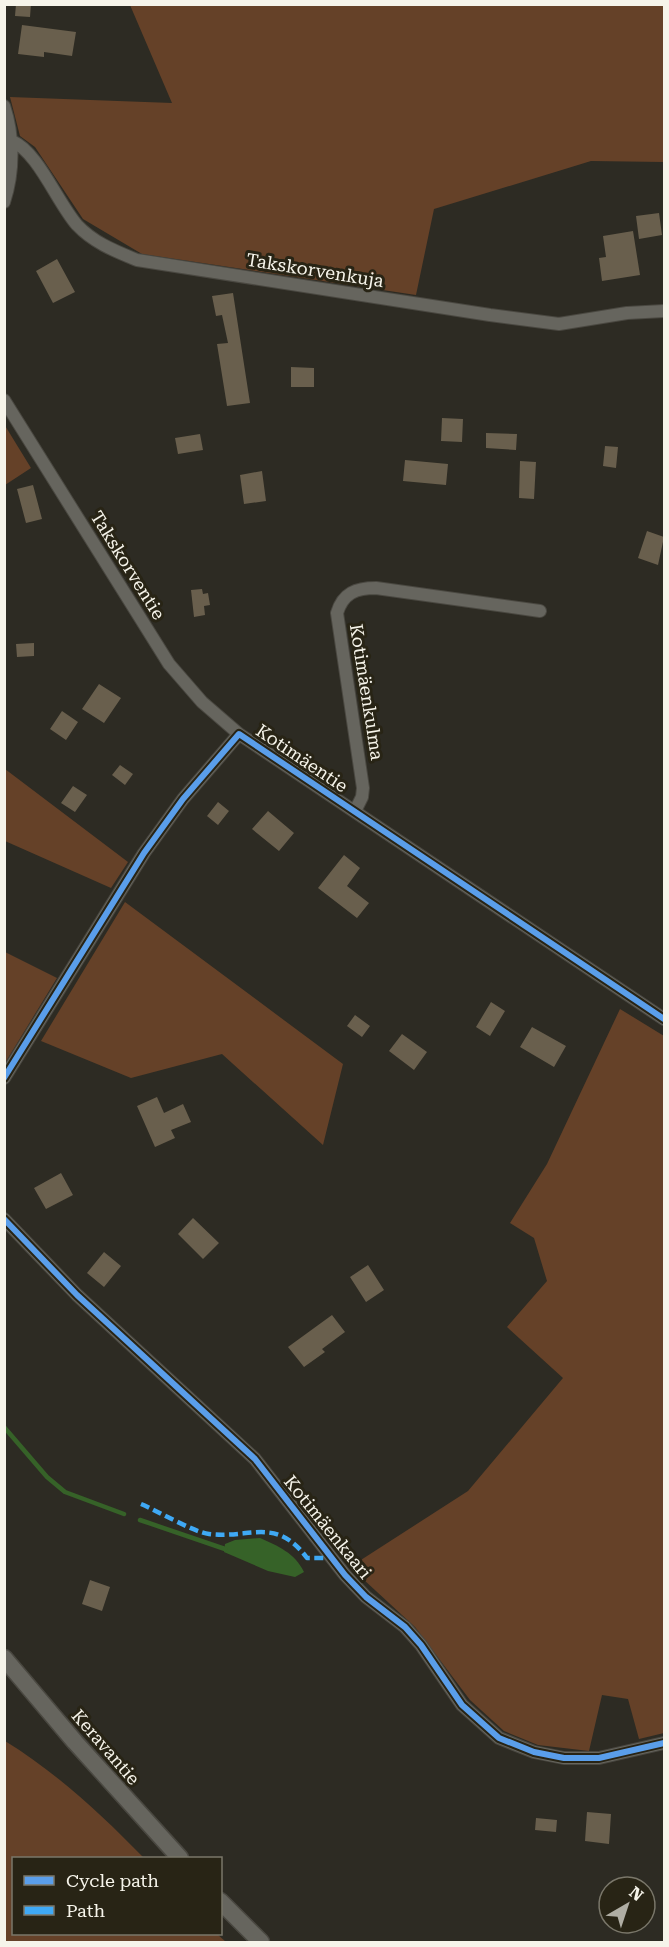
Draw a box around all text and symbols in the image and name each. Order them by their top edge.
street label: Takskorvenkuja [245,249,385,291]
street label: Takskorventie [86,507,170,623]
street label: Kotimäenkulma [346,622,388,762]
street label: Kotimäentie [252,720,352,796]
street label: Kotimäenkaari [280,1471,376,1583]
street label: Keravantie [68,1705,144,1789]
legend [12,1857,222,1935]
text: Cycle path [66,1870,159,1891]
north arrow [597,1875,657,1935]
text: N [625,1882,647,1905]
text: Path [66,1900,105,1921]

